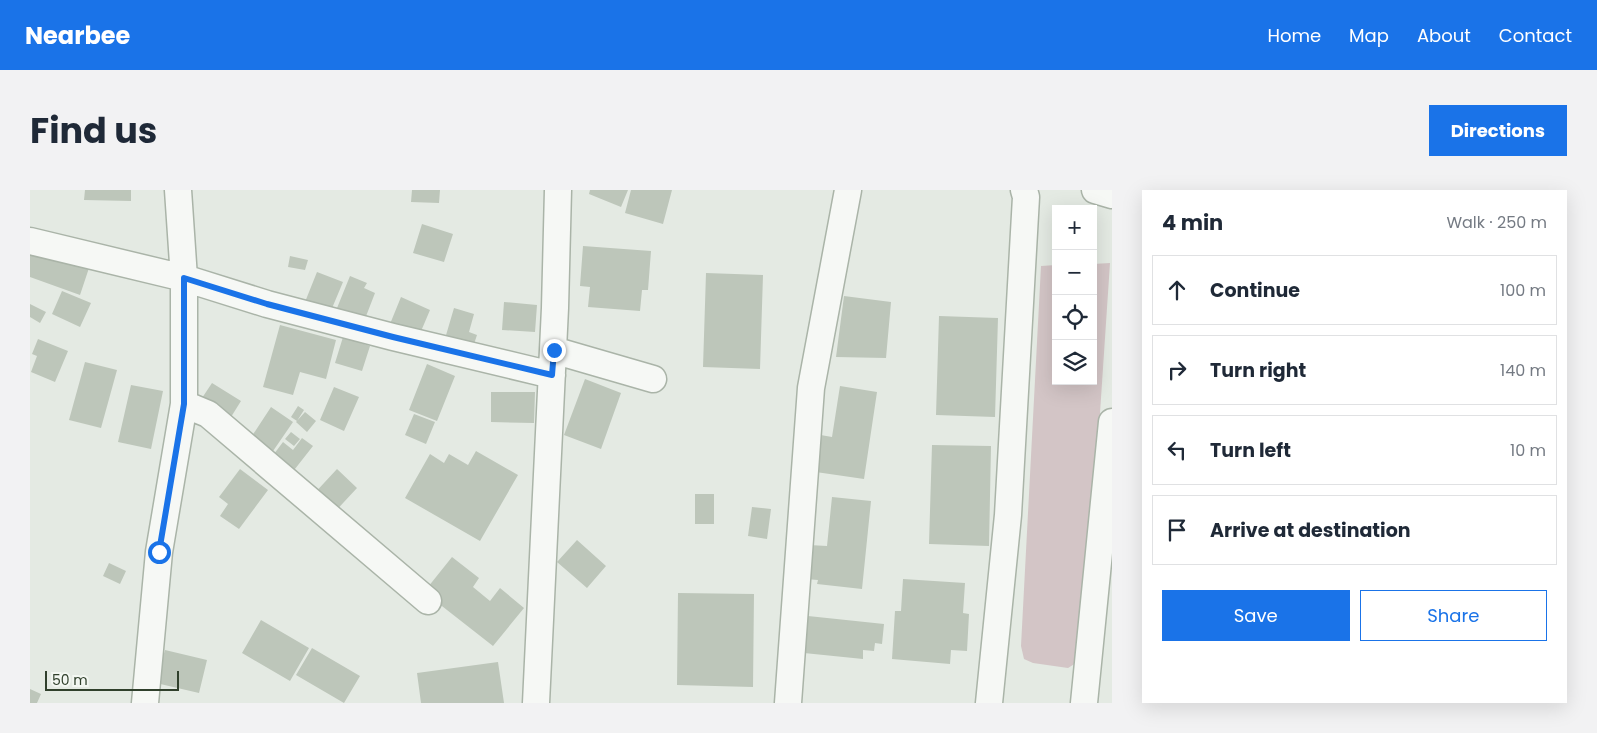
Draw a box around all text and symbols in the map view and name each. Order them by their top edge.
text: Nearbee [25,19,130,52]
text: Home [1267,23,1321,48]
text: Map [1349,23,1389,48]
text: About [1417,23,1471,48]
text: Contact [1499,23,1572,48]
button: Directions [1429,105,1567,156]
text: Find us [30,106,157,155]
map controls [1052,205,1097,385]
button: + [1052,205,1097,250]
text: 4 min [1162,208,1223,237]
text: Walk · 250 m [1446,211,1547,234]
button: − [1052,250,1097,295]
icon: ahead [1163,276,1191,304]
text: Continue [1210,277,1300,304]
text: 100 m [1500,279,1546,302]
button: locate [1052,295,1097,340]
route end [543,339,566,362]
button: layers [1052,340,1097,385]
icon: right [1163,356,1191,384]
text: Turn right [1210,357,1306,384]
text: 140 m [1500,359,1546,382]
icon: left [1163,436,1191,464]
text: Turn left [1210,437,1291,464]
text: 10 m [1510,439,1546,462]
icon: arrive [1163,516,1191,544]
text: Arrive at destination [1210,517,1411,544]
route start [148,541,171,564]
button: Save [1162,590,1350,641]
button: Share [1360,590,1547,641]
scale bar [45,668,179,691]
text: 50 m [52,670,88,690]

